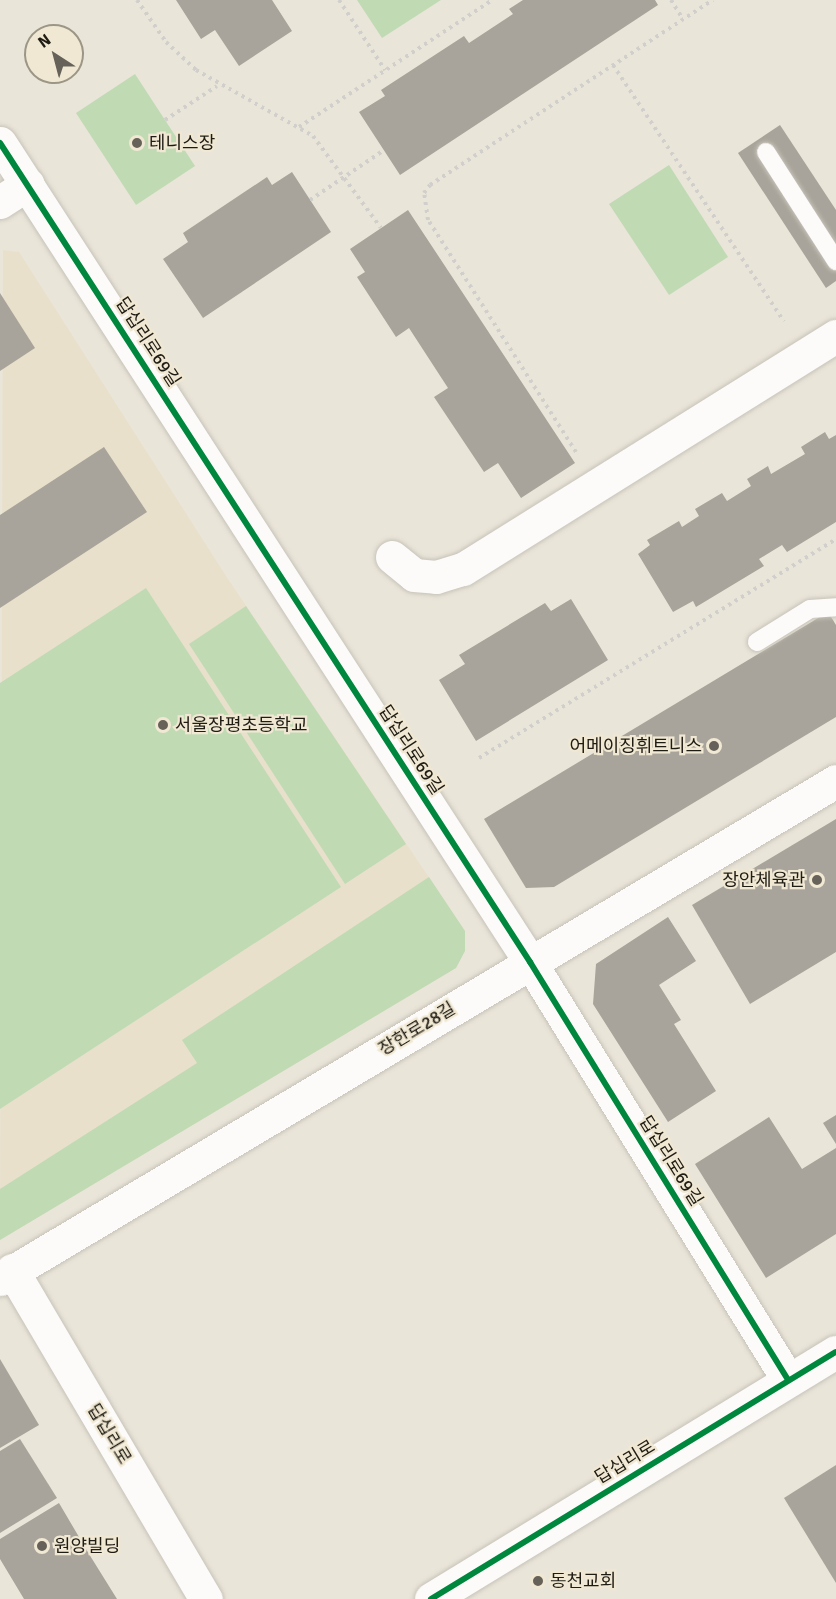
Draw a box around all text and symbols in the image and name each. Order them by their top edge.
north arrow [24,24,84,84]
text: N [34,30,55,52]
place label: 테니스장 [149,132,215,154]
marker: 테니스장 [130,136,144,150]
street label: 답십리로69길 [111,293,185,391]
street label: 답십리로69길 [374,701,448,799]
place label: 서울장평초등학교 [175,714,307,736]
marker: 서울장평초등학교 [156,718,170,732]
place label: 어메이징휘트니스 [570,735,702,757]
marker: 어메이징휘트니스 [707,739,721,753]
place label: 장안체육관 [722,869,805,891]
marker: 장안체육관 [810,873,824,887]
street label: 장한로28길 [375,998,459,1060]
street label: 답십리로69길 [635,1112,707,1210]
street label: 답십리로 [83,1400,135,1468]
street label: 답십리로 [591,1436,659,1488]
place label: 원양빌딩 [54,1535,120,1557]
marker: 원양빌딩 [35,1539,49,1553]
place label: 동천교회 [550,1570,616,1592]
marker: 동천교회 [531,1574,545,1588]

